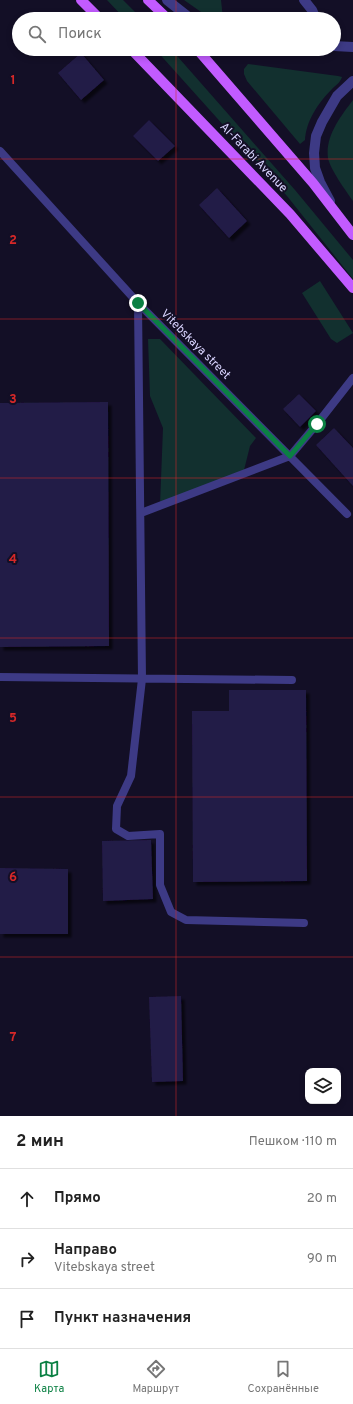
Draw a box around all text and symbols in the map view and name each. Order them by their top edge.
search box [12,12,341,56]
icon: search [26,23,48,45]
text: Поиск [58,25,102,44]
text: 1 [10,73,16,89]
street label: Al-Farabi Avenue [216,119,291,196]
text: 2 [9,233,17,249]
route end [129,294,147,312]
street label: Vitebskaya street [157,306,234,383]
text: 3 [9,392,17,408]
route start [308,415,326,433]
text: 4 [9,552,17,568]
text: 5 [9,711,17,727]
text: 6 [9,870,17,886]
text: 7 [10,1030,17,1046]
map controls [305,1068,341,1104]
button: layers [305,1068,341,1104]
text: 2 мин [16,1131,64,1153]
text: Пешком · 110 m [249,1134,337,1150]
icon: ahead [16,1188,38,1210]
text: Прямо [54,1189,101,1208]
text: 20 m [307,1191,337,1207]
text: Направо [54,1241,117,1260]
icon: right [16,1248,38,1270]
text: 90 m [307,1251,337,1267]
text: Vitebskaya street [54,1260,155,1276]
icon: arrive [16,1308,38,1330]
text: Пункт назначения [54,1309,191,1328]
tab: Карта [34,1358,64,1396]
tab: Маршрут [132,1358,179,1396]
tab: Сохранённые [248,1358,319,1396]

